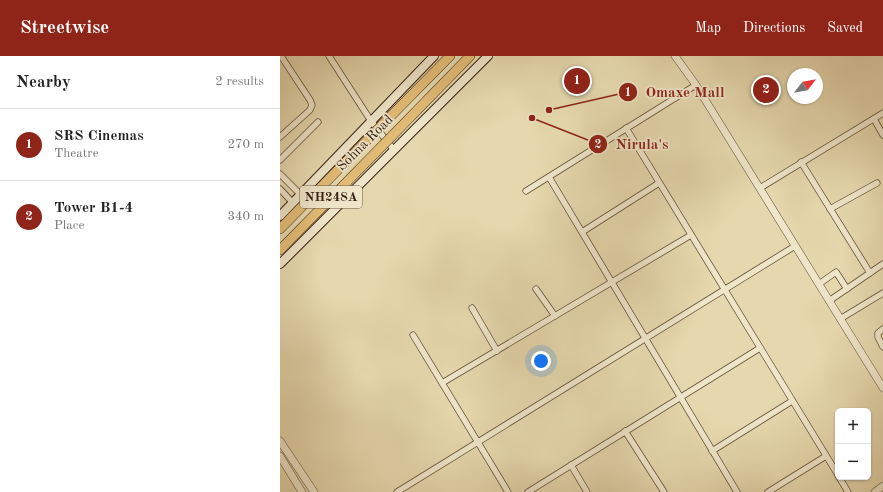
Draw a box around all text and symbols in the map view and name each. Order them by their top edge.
text: Streetwise [20,19,109,38]
text: Map [695,21,721,35]
text: Directions [743,21,805,35]
text: Saved [827,21,863,35]
pin: 1 [564,66,590,96]
north arrow [787,68,823,104]
text: Nearby [16,74,71,91]
text: 2 results [215,75,264,88]
pin: 2 [753,75,779,105]
callout: Omaxe Mall [618,79,733,106]
text: Omaxe Mall [645,86,725,101]
text: 1 [625,87,631,99]
street label: Sohna Road [334,112,396,174]
text: SRS Cinemas [54,129,144,144]
callout: Nirula's [588,130,676,157]
text: 1 [25,138,33,151]
text: 270 m [227,138,264,151]
text: Nirula's [616,138,668,153]
text: 2 [595,139,602,151]
text: Theatre [54,147,99,160]
road number: NH248A [300,186,362,208]
text: Tower B1-4 [54,201,133,216]
text: 2 [25,210,33,223]
text: 340 m [227,210,264,223]
text: Place [54,219,84,232]
your location [531,351,551,371]
map controls [835,408,871,480]
button: + [835,408,871,444]
button: − [835,444,871,480]

